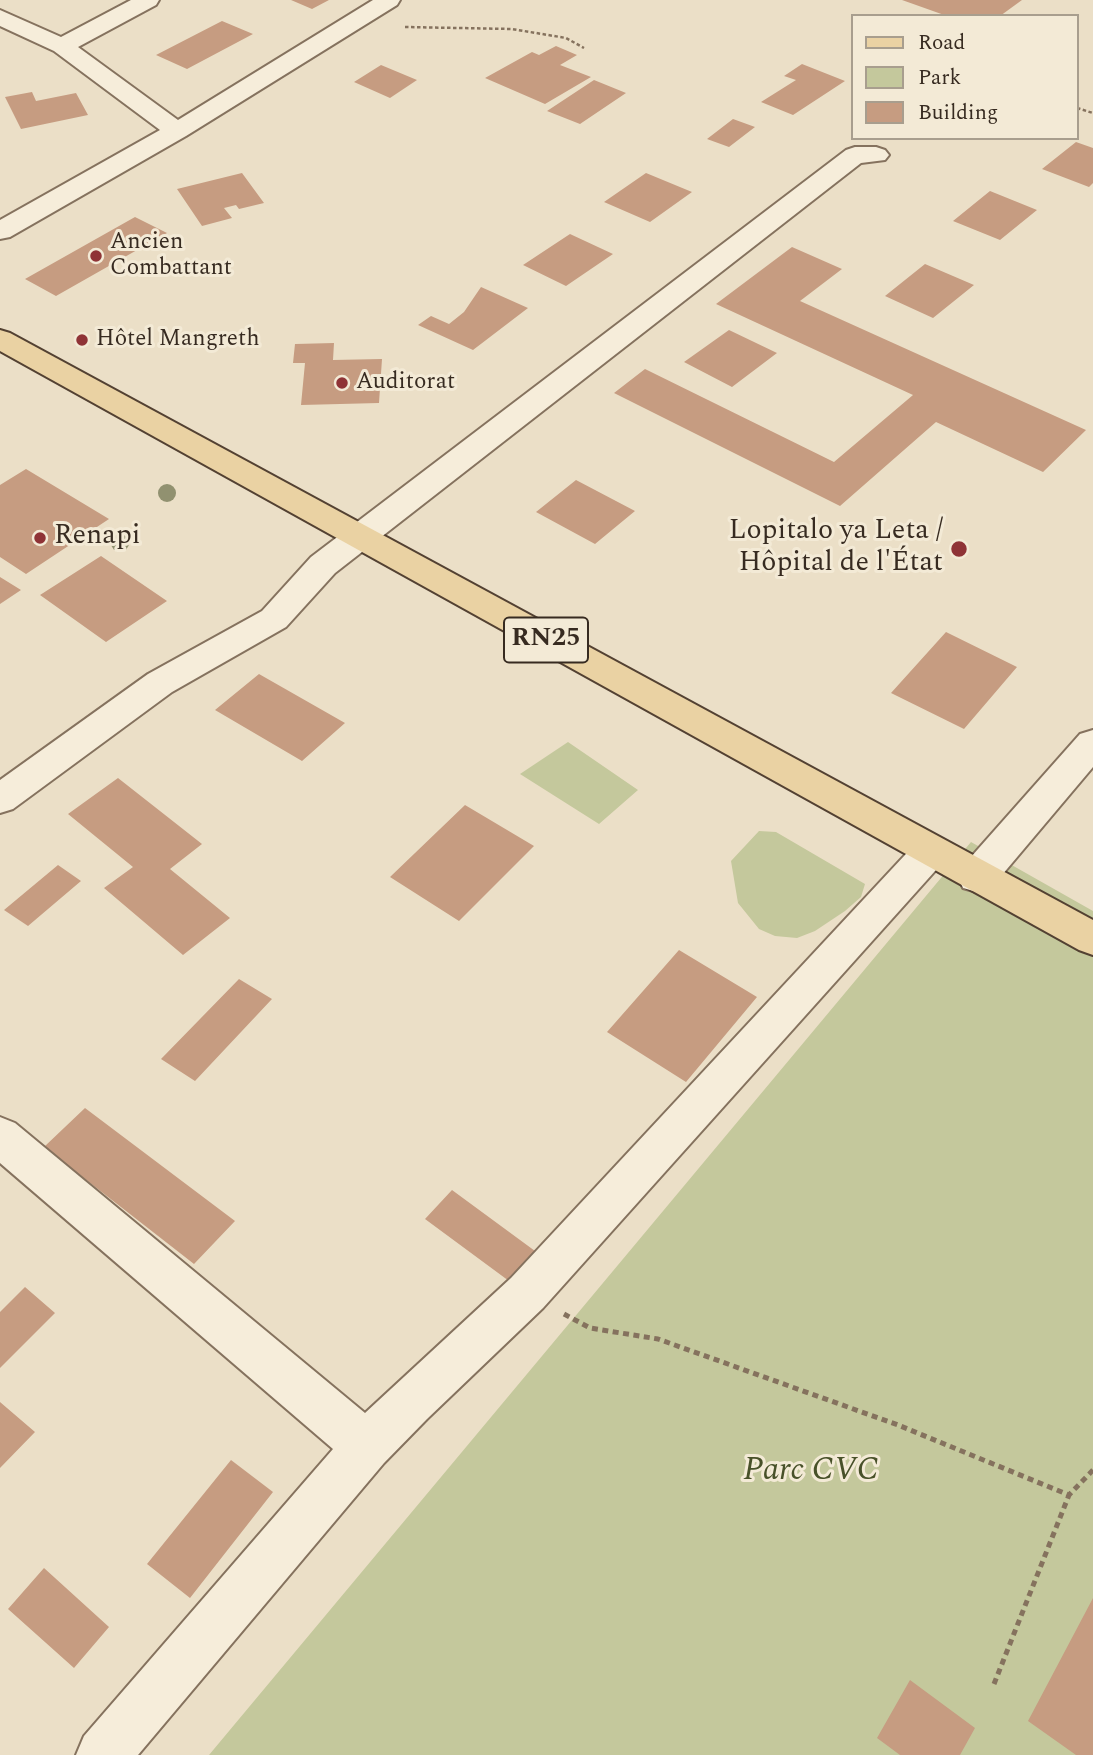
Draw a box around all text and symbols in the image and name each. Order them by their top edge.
legend [852,14,1079,140]
text: Road [918,27,965,59]
text: Park [918,62,961,94]
text: Building [918,97,998,129]
place label: Ancien Combattant [110,229,232,283]
marker: Ancien Combattant [88,248,104,264]
place label: Hôtel Mangreth [96,326,260,354]
marker: Hôtel Mangreth [74,332,90,348]
place label: Auditorat [356,369,455,397]
marker: Auditorat [334,375,350,391]
place label: Lopitalo ya Leta / Hôpital de l'État [729,516,943,582]
place label: Renapi [54,521,141,555]
marker: Renapi [32,530,48,546]
marker: Lopitalo ya Leta / Hôpital de l'État [949,539,969,559]
road number: RN25 [504,618,588,662]
park label: Parc CVC [743,1453,879,1493]

